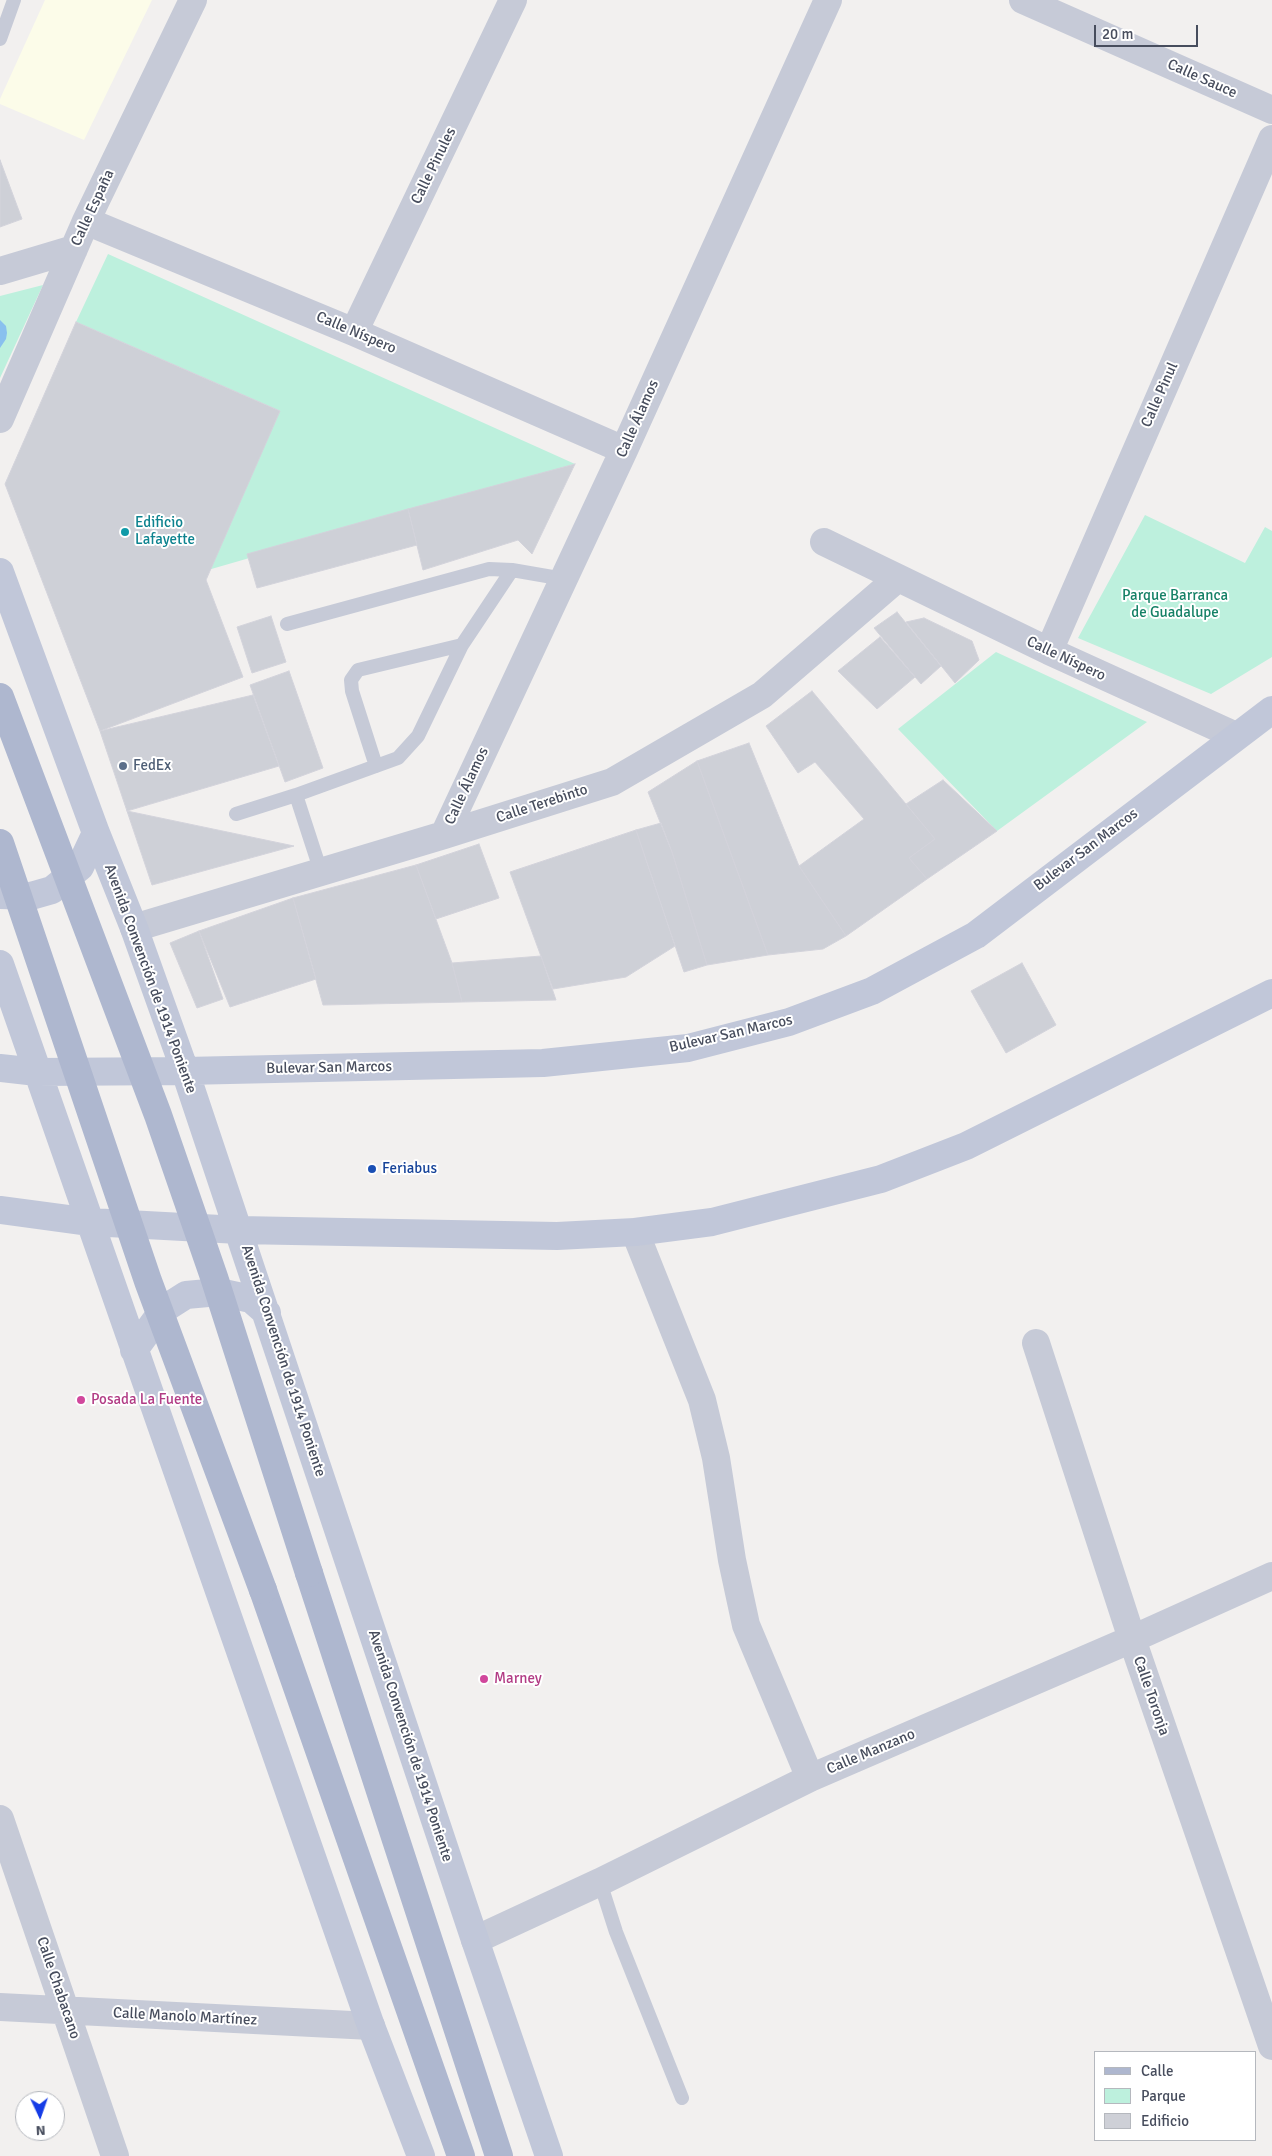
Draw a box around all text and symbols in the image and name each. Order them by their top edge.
scale bar [1097,15,1201,47]
text: 20 m [1102,25,1133,43]
street label: Calle Sauce [1164,56,1240,102]
street label: Calle Pinules [408,125,460,207]
street label: Calle España [67,167,119,249]
street label: Calle Níspero [313,308,399,358]
street label: Calle Pinul [1138,360,1182,430]
street label: Calle Álamos [613,377,663,461]
place label: Edificio Lafayette [135,514,195,549]
marker: Edificio Lafayette [119,526,131,538]
park label: Parque Barranca de Guadalupe [1122,587,1228,622]
street label: Calle Níspero [1024,633,1108,685]
street label: Calle Álamos [441,744,493,828]
place label: FedEx [133,757,171,775]
marker: FedEx [117,760,129,772]
street label: Calle Terebinto [494,781,590,827]
street label: Bulevar San Marcos [1030,805,1142,895]
street label: Avenida Convención de 1914 Poniente [100,862,200,1096]
street label: Bulevar San Marcos [668,1011,794,1057]
street label: Bulevar San Marcos [266,1058,392,1078]
place label: Feriabus [382,1160,437,1178]
marker: Feriabus [366,1163,378,1175]
street label: Avenida Convención de 1914 Poniente [237,1243,329,1479]
place label: Posada La Fuente [91,1391,202,1409]
marker: Posada La Fuente [75,1394,87,1406]
street label: Avenida Convención de 1914 Poniente [364,1628,456,1864]
street label: Calle Toronja [1129,1654,1173,1738]
place label: Marney [494,1670,542,1688]
marker: Marney [478,1673,490,1685]
street label: Calle Manzano [824,1725,918,1779]
street label: Calle Chabacano [32,1935,84,2041]
street label: Calle Manolo Martínez [112,2004,258,2030]
legend [1094,2051,1257,2141]
text: Calle [1141,2062,1174,2080]
text: Parque [1141,2087,1186,2105]
north arrow [15,2091,65,2141]
text: Edificio [1141,2112,1189,2130]
text: N [35,2122,46,2139]

